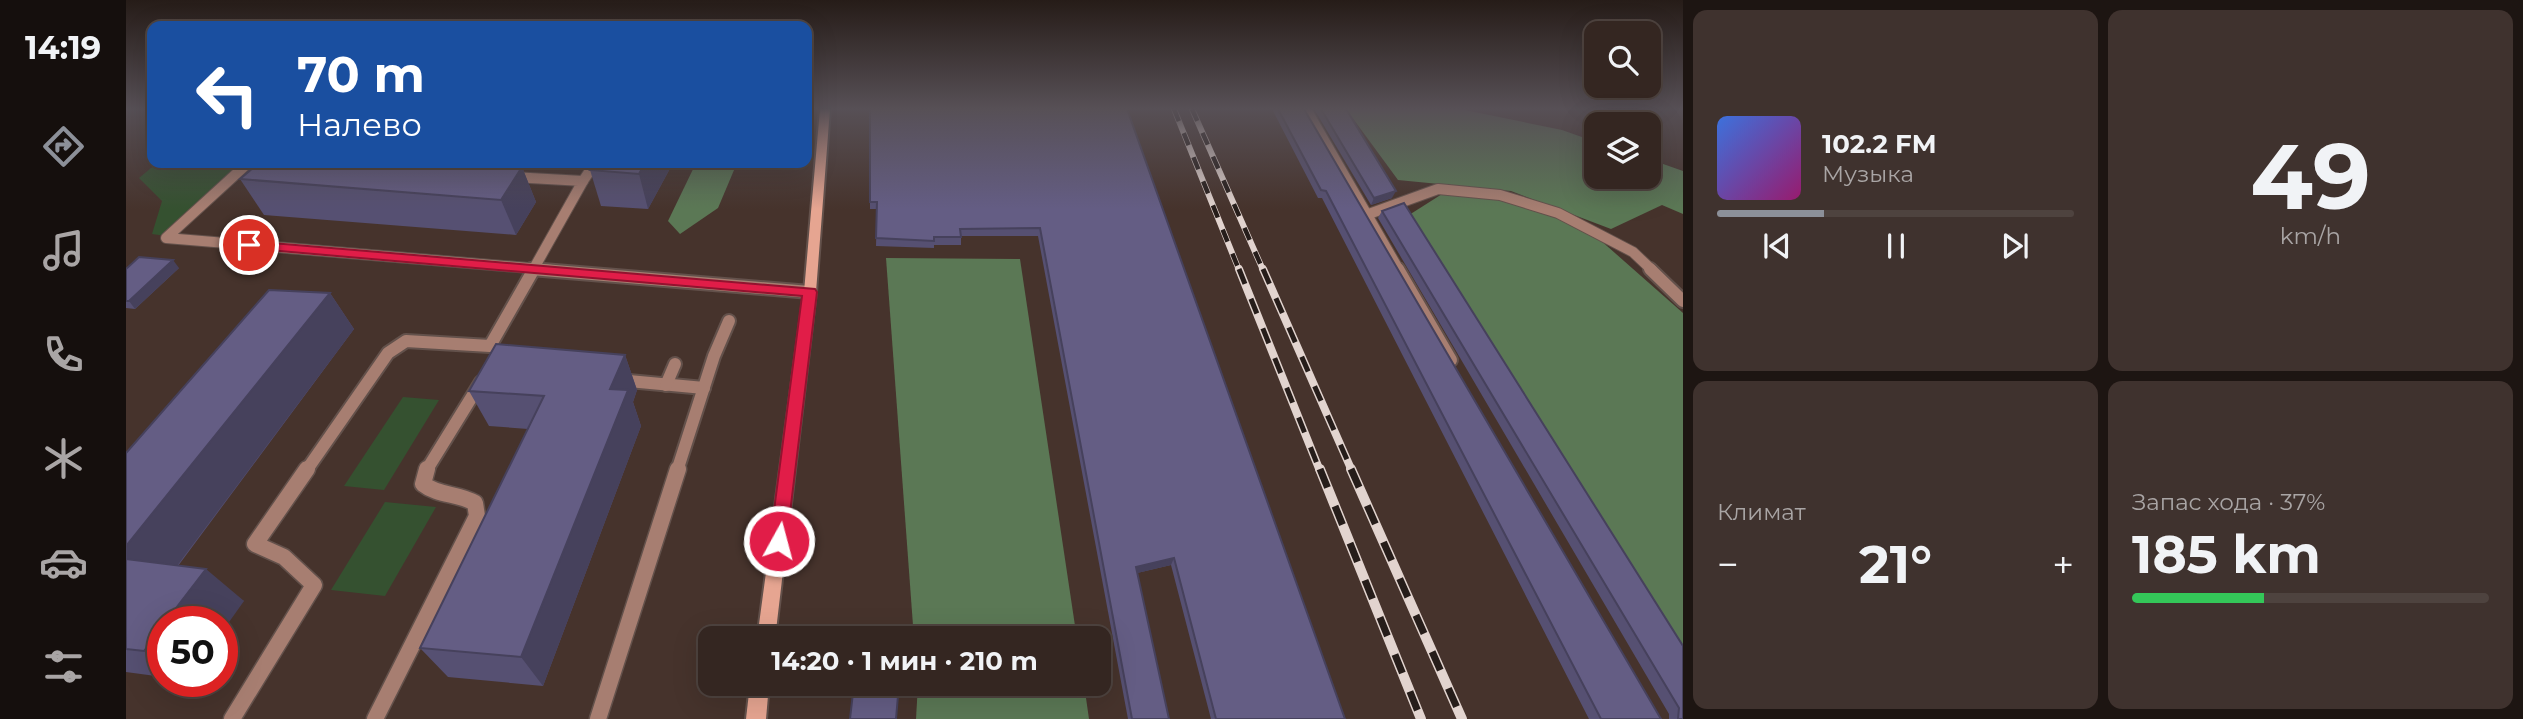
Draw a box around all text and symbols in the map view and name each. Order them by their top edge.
map controls [1584,21,1661,189]
button: search [1584,21,1661,98]
text: 14:19 [25,28,101,67]
text: 70 m [297,45,425,104]
icon: left [182,49,273,140]
text: Налево [297,105,422,144]
button: layers [1584,112,1661,189]
text: 49 [2250,121,2371,232]
icon: directions [39,122,88,171]
text: 102.2 FM [1822,128,1937,160]
text: Музыка [1822,160,1914,188]
pin [219,215,279,275]
text: km/h [2280,222,2341,250]
icon: music [39,226,88,275]
icon: arrive [230,226,268,264]
icon: previous [1758,227,1796,265]
icon: pause [1877,227,1915,265]
icon: next [1996,227,2034,265]
icon: phone [39,330,88,379]
icon: climate [39,434,88,483]
text: Запас хода · 37% [2132,488,2325,516]
text: Климат [1717,498,1806,526]
position arrow [742,504,816,578]
text: 185 km [2132,523,2321,586]
text: 21° [1859,533,1932,596]
icon: car [39,538,88,587]
text: − [1717,541,1739,588]
text: + [2052,541,2074,588]
speed limit sign: 50 [147,606,238,697]
icon: filters [39,642,88,691]
text: 14:20 · 1 мин · 210 m [771,645,1038,677]

